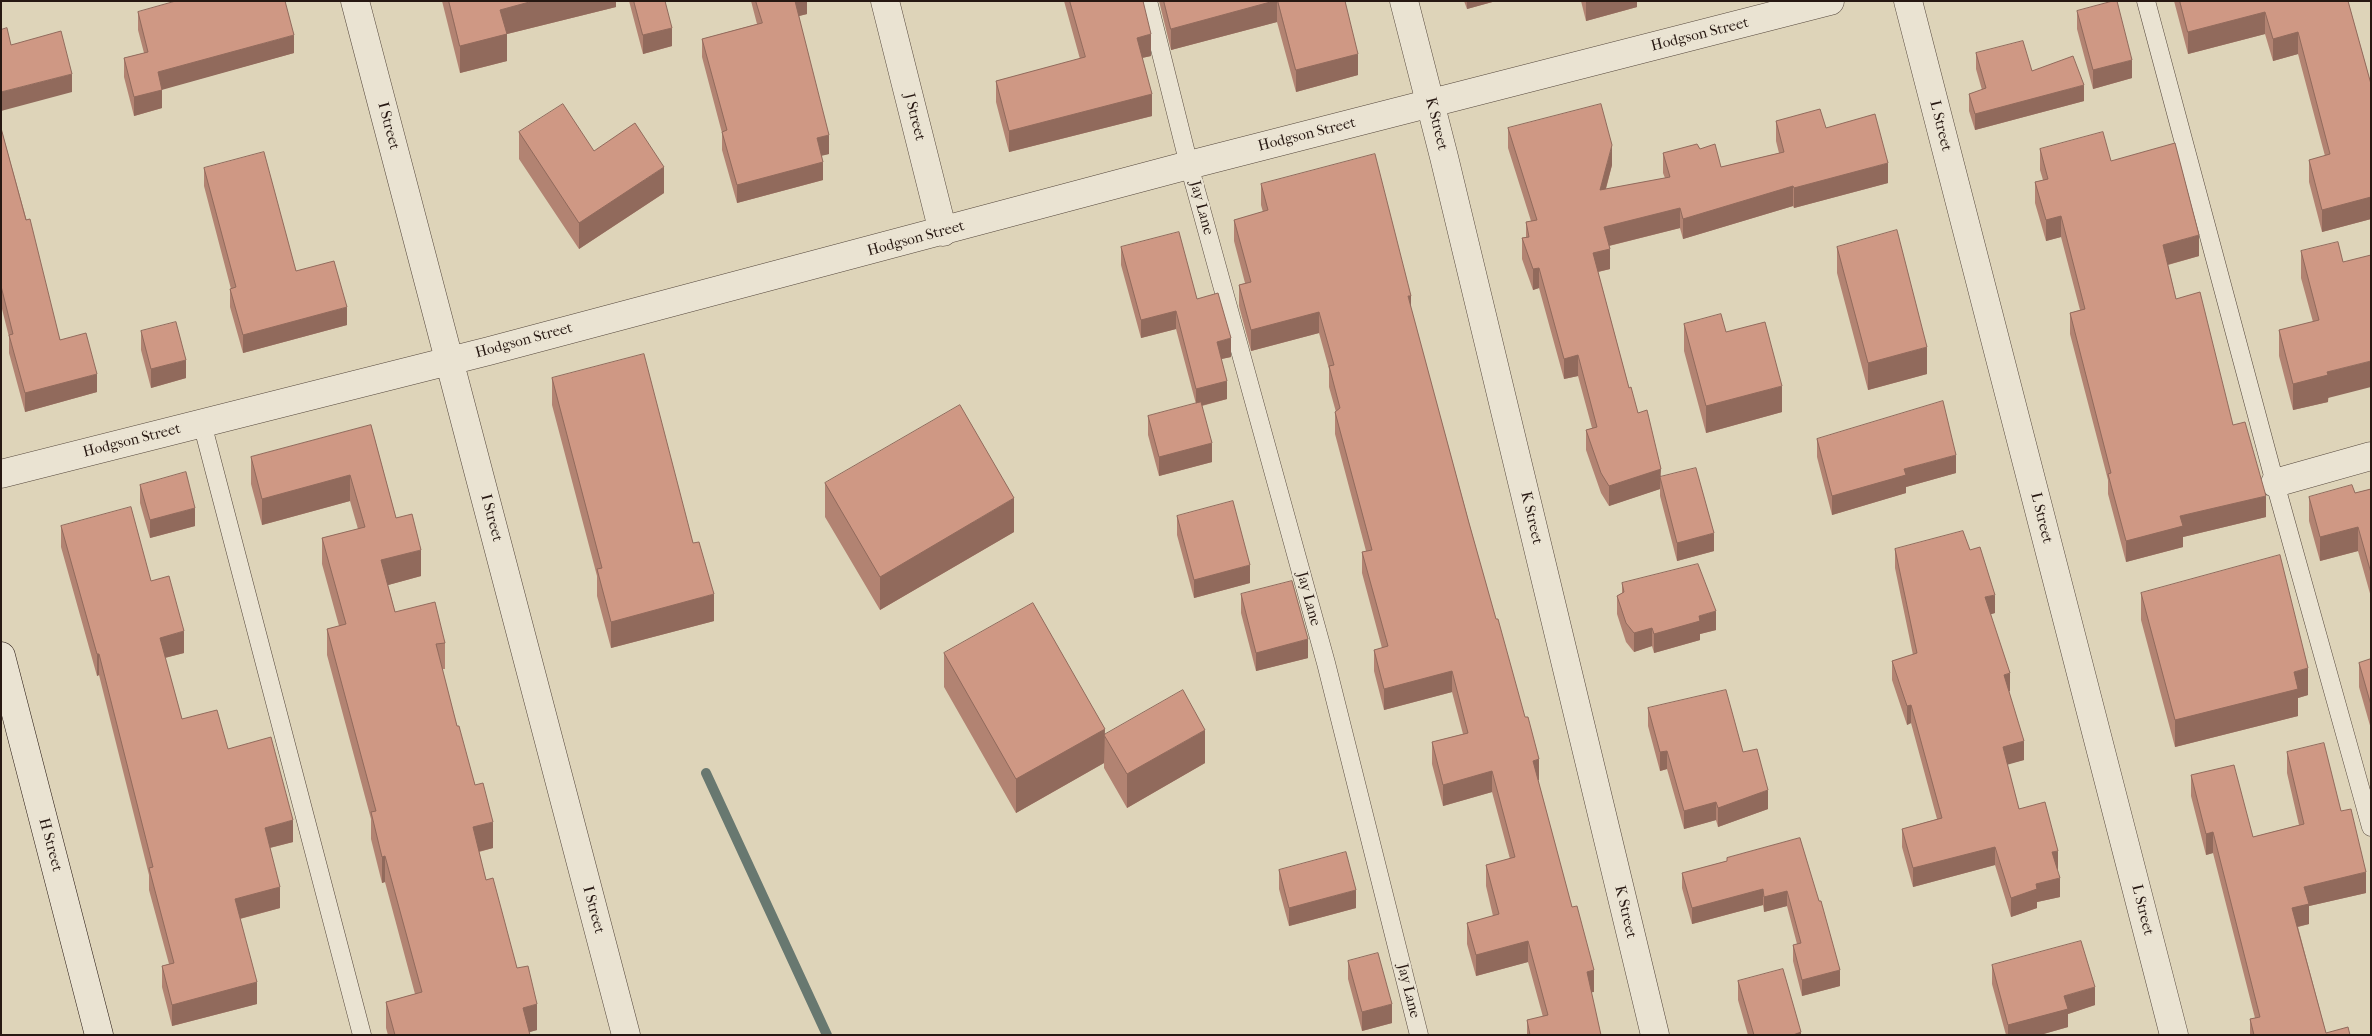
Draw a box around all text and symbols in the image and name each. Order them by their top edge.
street label: Hodgson Street [1649,14,1751,56]
street label: J Street [899,91,929,143]
street label: K Street [1421,96,1451,152]
street label: L Street [1925,99,1955,153]
street label: I Street [373,100,403,152]
street label: Hodgson Street [1256,114,1358,156]
street label: Jay Lane [1185,179,1217,237]
street label: Hodgson Street [865,217,967,261]
street label: Hodgson Street [473,319,575,363]
street label: Hodgson Street [81,420,183,462]
street label: K Street [1516,490,1546,546]
street label: L Street [2026,491,2056,545]
street label: I Street [476,492,506,544]
street label: Jay Lane [1292,570,1324,628]
street label: H Street [34,816,66,874]
street label: L Street [2127,883,2157,937]
street label: I Street [578,884,608,936]
street label: K Street [1610,884,1640,940]
street label: Jay Lane [1393,962,1423,1020]

